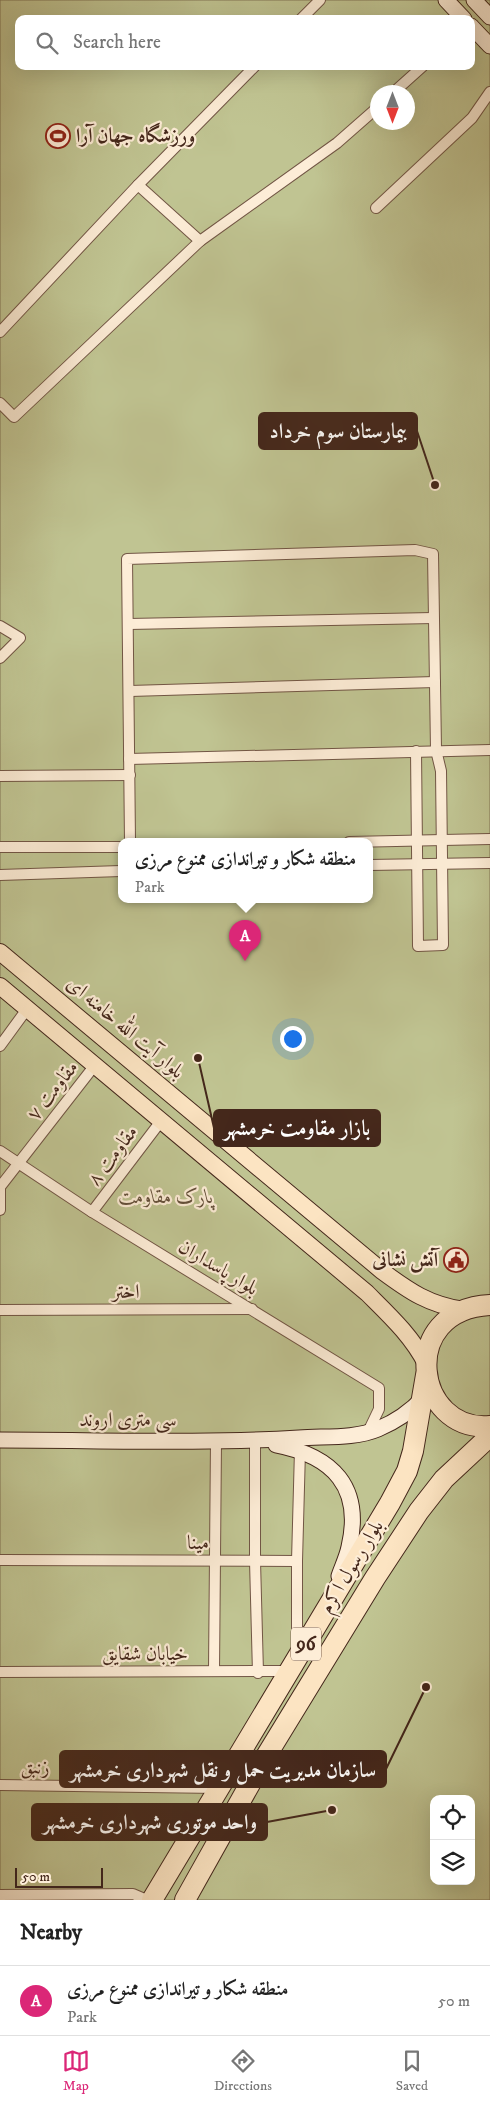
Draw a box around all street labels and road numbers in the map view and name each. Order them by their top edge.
street label: بلوار آیت الله خامنه ای [61,968,192,1085]
street label: مقاومت ۷ [22,1056,84,1126]
street label: مقاومت ۸ [82,1121,144,1191]
street label: بلوار پاسداران [173,1234,263,1303]
street label: اختر [110,1280,140,1305]
street label: سی متری اروند [79,1408,177,1434]
street label: بلوار رسول اکرم [314,1516,393,1620]
street label: مینا [187,1531,209,1556]
road number: 96 [291,1628,321,1660]
street label: خیابان شقایق [102,1642,188,1667]
street label: زنبق [20,1755,50,1781]

